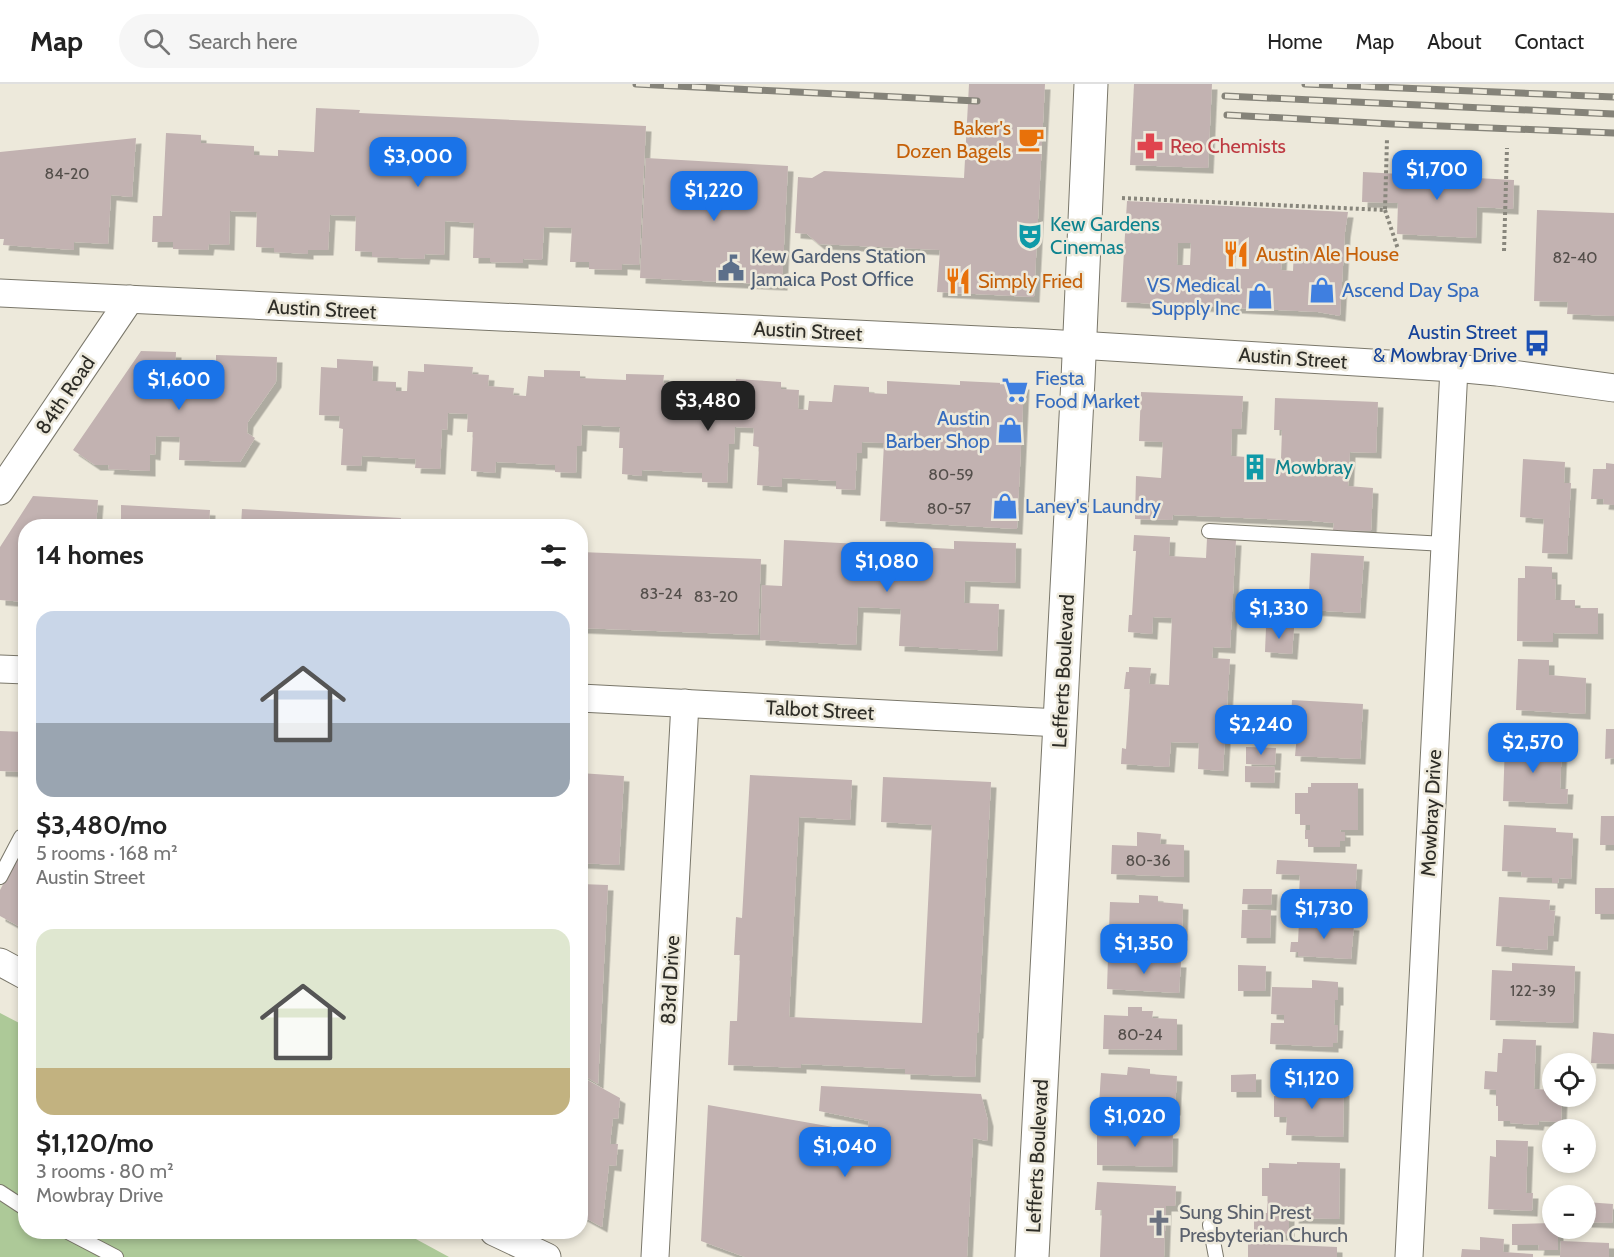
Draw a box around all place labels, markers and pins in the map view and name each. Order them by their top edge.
place label: Baker's Dozen Bagels [896,116,1011,163]
cafe icon: Baker's Dozen Bagels [1016,124,1046,154]
pharmacy icon: Reo Chemists [1135,131,1165,161]
place label: Reo Chemists [1170,134,1286,158]
pin: $3,000 [369,137,467,188]
pin: $1,700 [1388,150,1486,201]
pin: $1,220 [665,171,763,222]
place label: Kew Gardens Cinemas [1050,212,1160,259]
theatre icon: Kew Gardens Cinemas [1015,221,1045,251]
restaurant icon: Austin Ale House [1221,239,1251,269]
place label: Austin Ale House [1256,242,1399,266]
place label: Kew Gardens Station Jamaica Post Office [750,244,926,291]
public building icon: Kew Gardens Station Jamaica Post Office [716,253,746,283]
restaurant icon: Simply Fried [943,266,973,296]
place label: Simply Fried [978,269,1083,293]
place label: VS Medical Supply Inc [1147,273,1240,320]
shop icon: Ascend Day Spa [1307,275,1337,305]
place label: Ascend Day Spa [1342,278,1479,302]
shop icon: VS Medical Supply Inc [1245,281,1275,311]
place label: Austin Street & Mowbray Drive [1373,320,1517,367]
bus stop icon: Austin Street & Mowbray Drive [1522,328,1552,358]
pin: $1,600 [130,360,228,411]
place label: Fiesta Food Market [1035,366,1140,413]
supermarket icon: Fiesta Food Market [1000,375,1030,405]
pin: $3,480 [659,381,757,432]
place label: Austin Barber Shop [885,406,990,453]
shop icon: Austin Barber Shop [995,415,1025,445]
building icon: Mowbray [1240,452,1270,482]
place label: Mowbray [1275,455,1353,479]
shop icon: Laney's Laundry [990,491,1020,521]
place label: Laney's Laundry [1025,494,1161,518]
pin: $1,080 [838,542,936,593]
pin: $1,330 [1230,589,1328,640]
pin: $2,240 [1212,705,1310,756]
pin: $2,570 [1484,723,1582,774]
pin: $1,730 [1275,889,1373,940]
pin: $1,350 [1095,924,1193,975]
pin: $1,120 [1263,1059,1361,1110]
pin: $1,020 [1086,1097,1184,1148]
pin: $1,040 [796,1127,894,1178]
place label: Sung Shin Prest Presbyterian Church [1179,1200,1348,1247]
church icon: Sung Shin Prest Presbyterian Church [1144,1208,1174,1238]

